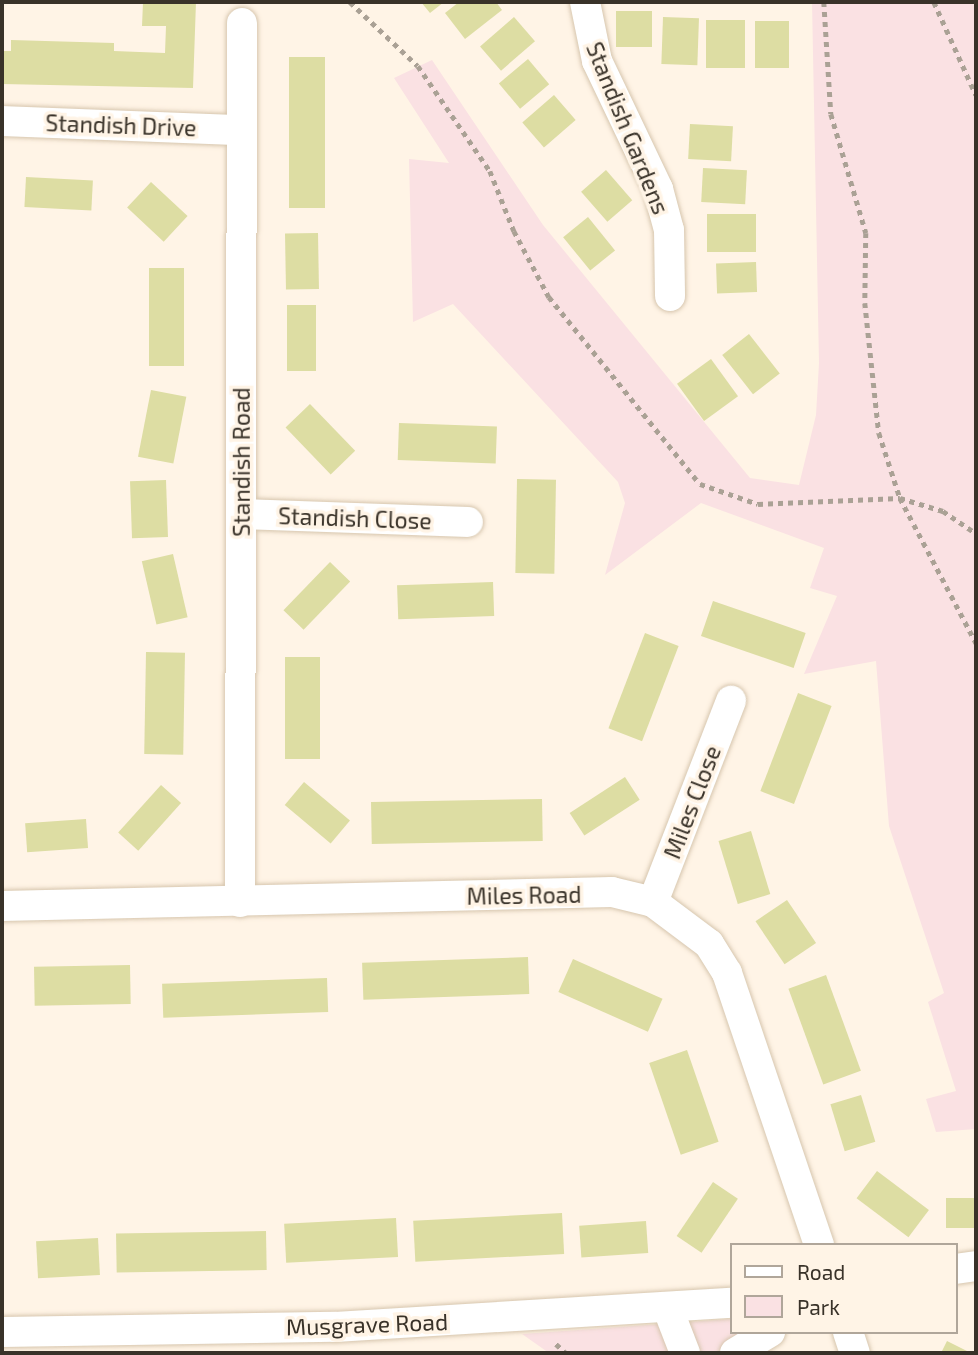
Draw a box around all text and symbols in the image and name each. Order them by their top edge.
street label: Standish Gardens [581,38,675,218]
street label: Standish Drive [45,109,197,141]
street label: Standish Road [227,387,255,537]
street label: Standish Close [278,502,432,534]
street label: Miles Close [658,742,726,862]
street label: Miles Road [466,880,582,910]
legend [730,1243,957,1334]
text: Road [797,1259,845,1284]
text: Park [797,1294,840,1319]
street label: Musgrave Road [285,1307,449,1341]

